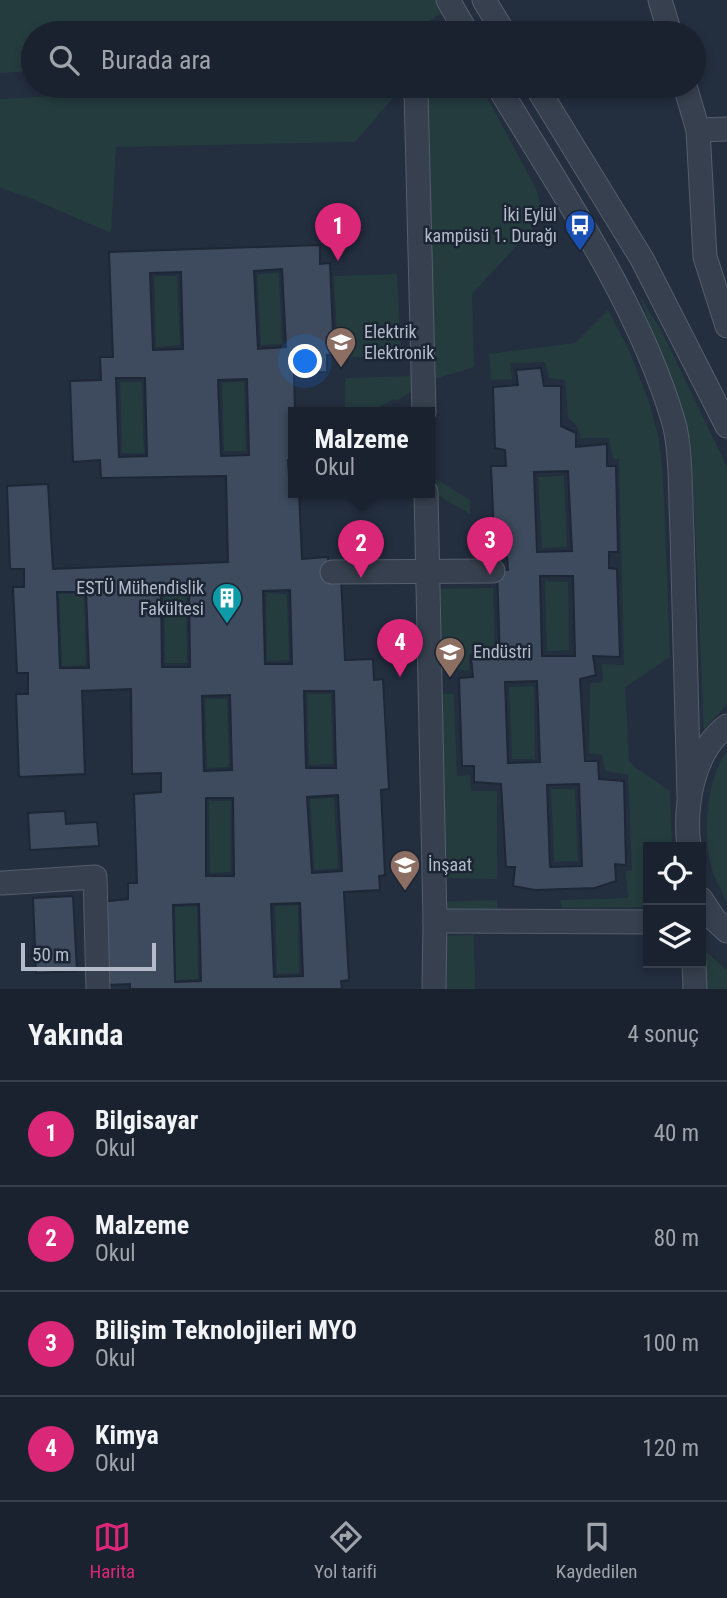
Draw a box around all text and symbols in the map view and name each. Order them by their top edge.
search box [21,21,706,98]
icon: search [45,41,83,79]
text: Burada ara [101,45,211,75]
pin: 1 [315,203,361,261]
place label: İki Eylül kampüsü 1. Durağı [424,204,557,246]
bus stop icon: İki Eylül kampüsü 1. Durağı [563,208,597,252]
place label: Elektrik Elektronik [364,321,434,363]
school or university icon: Elektrik Elektronik [324,325,358,369]
your location [288,344,322,378]
popup [288,407,435,498]
text: Malzeme [314,424,409,454]
text: Okul [314,454,355,481]
pin: 3 [467,517,513,575]
pin: 2 [338,520,384,578]
place label: ESTÜ Mühendislik Fakültesi [76,577,204,619]
building icon: ESTÜ Mühendislik Fakültesi [210,581,244,625]
pin: 4 [377,619,423,677]
school or university icon: Endüstri [433,635,467,679]
place label: Endüstri [473,641,531,662]
map controls [643,842,706,968]
button: locate [643,842,706,905]
school or university icon: İnşaat [388,848,422,892]
place label: İnşaat [428,854,472,875]
button: layers [643,905,706,968]
scale bar [21,940,156,972]
text: 50 m [32,943,69,966]
text: Yakında [28,1017,123,1052]
text: 4 sonuç [627,1021,699,1048]
text: Bilgisayar [95,1105,198,1135]
text: 1 [45,1120,57,1147]
text: 40 m [654,1120,699,1147]
text: Okul [95,1135,136,1162]
text: Malzeme [95,1210,189,1240]
text: 2 [45,1225,57,1252]
text: 80 m [654,1225,699,1252]
text: Okul [95,1240,136,1267]
text: Bilişim Teknolojileri MYO [95,1315,357,1345]
text: 3 [45,1330,57,1357]
text: 100 m [642,1330,699,1357]
text: Okul [95,1345,136,1372]
text: Kimya [95,1420,159,1450]
text: 4 [45,1435,57,1462]
text: 120 m [642,1435,699,1462]
text: Okul [95,1450,136,1477]
tab: Harita [89,1518,135,1583]
tab: Yol tarifi [314,1518,377,1583]
tab: Kaydedilen [556,1518,638,1583]

